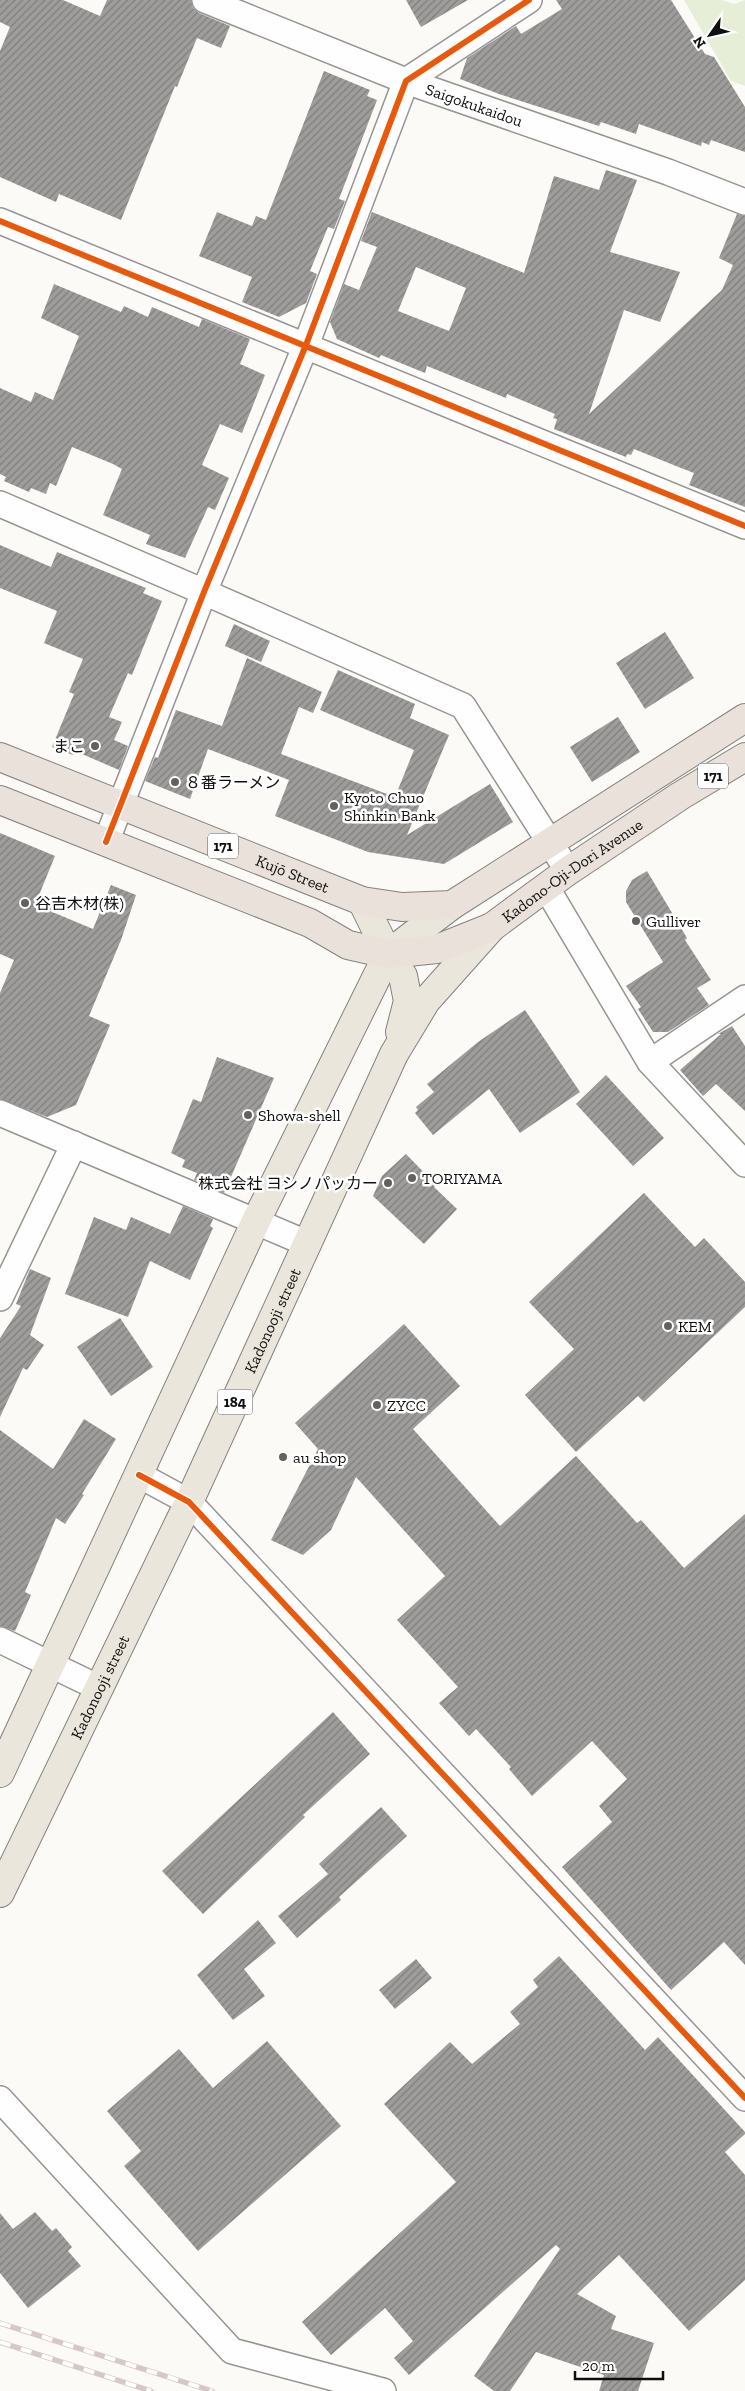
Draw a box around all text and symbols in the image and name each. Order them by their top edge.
north arrow [685,10,735,60]
text: N [689,33,710,51]
street label: Saigokukaidou [423,80,525,131]
place label: まこ [53,737,85,756]
marker: まこ [89,740,101,752]
road number: 171 [698,764,728,788]
place label: ８番ラーメン [185,773,280,792]
marker: ８番ラーメン [169,776,181,788]
place label: Kyoto Chuo Shinkin Bank [344,788,436,825]
marker: Kyoto Chuo Shinkin Bank [328,800,340,812]
street label: Kadono-Oji-Dori Avenue [498,815,646,927]
road number: 171 [208,834,238,858]
street label: Kujō Street [253,851,332,897]
place label: 谷吉木材(株) [35,894,124,913]
marker: 谷吉木材(株) [19,897,31,909]
place label: Gulliver [646,912,701,931]
marker: Gulliver [630,915,642,927]
place label: Showa-shell [258,1106,341,1125]
marker: Showa-shell [242,1109,254,1121]
place label: TORIYAMA [422,1169,502,1188]
marker: TORIYAMA [406,1172,418,1184]
place label: 株式会社 ヨシノパッカー [198,1174,378,1193]
marker: 株式会社 ヨシノパッカー [382,1177,394,1189]
street label: Kadonooji street [240,1265,305,1376]
place label: KEM [678,1317,712,1336]
marker: KEM [662,1320,674,1332]
road number: 184 [218,1390,252,1414]
place label: ZYCC [387,1396,426,1415]
marker: ZYCC [371,1399,383,1411]
place label: au shop [293,1448,347,1467]
marker: au shop [277,1451,289,1463]
street label: Kadonooji street [67,1632,133,1742]
scale bar [575,2348,662,2380]
text: 20 m [582,2357,615,2375]

